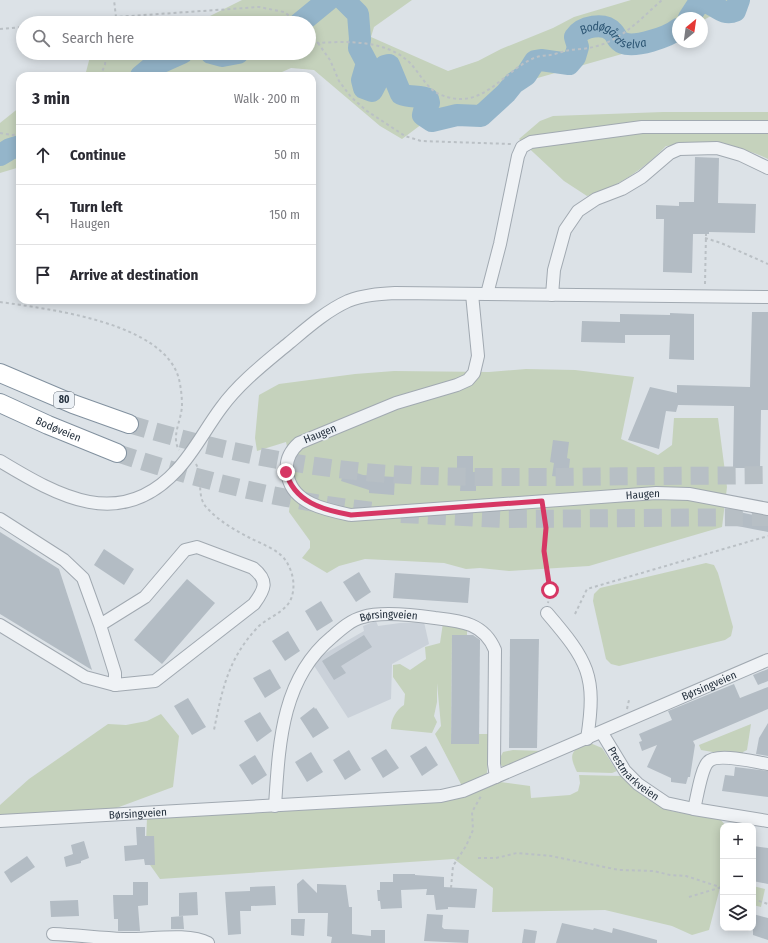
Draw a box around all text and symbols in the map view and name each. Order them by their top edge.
north arrow [672,12,708,48]
search box [16,16,316,60]
water label: Bodøgårdselva [577,19,648,51]
icon: search [30,27,52,49]
text: Search here [62,29,134,47]
text: 3 min [32,88,70,109]
text: Walk · 200 m [234,91,300,106]
icon: ahead [32,144,54,166]
text: Continue [70,146,126,164]
text: 50 m [274,147,300,162]
text: Turn left [70,198,123,216]
icon: left [32,204,54,226]
text: 150 m [269,207,300,222]
text: Haugen [70,216,110,231]
icon: arrive [32,264,54,286]
text: Arrive at destination [70,266,198,284]
road number: 80 [54,392,74,408]
street label: Bodøveien [34,414,83,444]
street label: Haugen [302,422,338,446]
route end [277,463,295,481]
street label: Haugen [625,486,660,502]
route start [541,581,559,599]
street label: Børsingveien [358,607,418,624]
street label: Børsingveien [680,668,738,703]
street label: Prestmarkveien [605,744,662,803]
street label: Børsingveien [108,805,167,821]
map controls [720,823,756,931]
button: + [720,823,756,859]
button: − [720,859,756,895]
button: layers [720,895,756,931]

